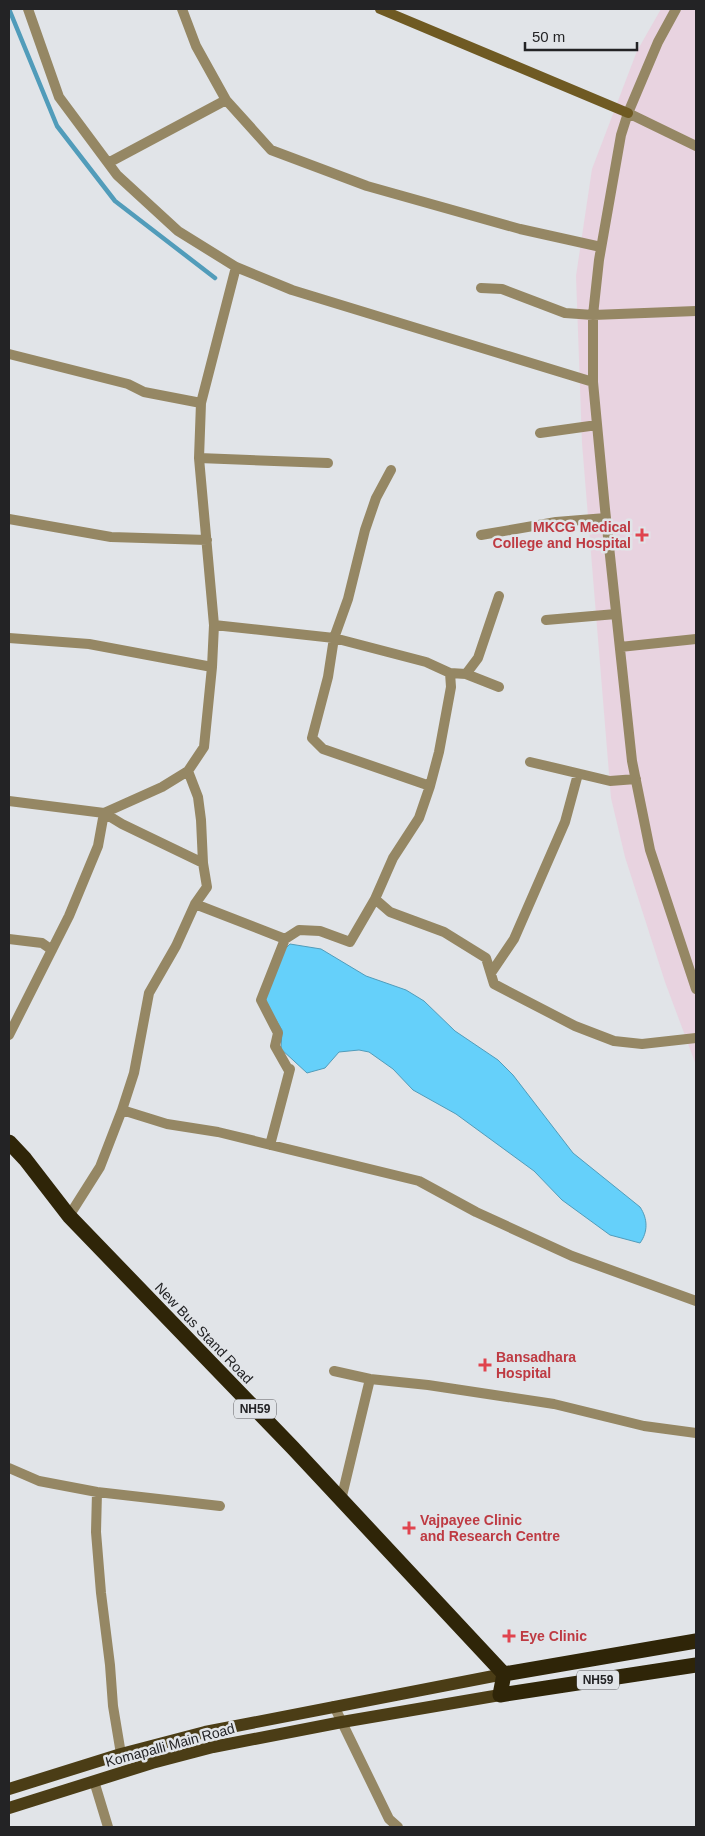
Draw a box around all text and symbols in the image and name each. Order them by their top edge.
scale bar [525,20,638,52]
text: 50 m [532,28,565,45]
place label: MKCG Medical College and Hospital [493,519,631,551]
marker: MKCG Medical College and Hospital [635,528,649,542]
street label: New Bus Stand Road [152,1279,256,1387]
place label: Bansadhara Hospital [496,1349,576,1381]
marker: Bansadhara Hospital [478,1358,492,1372]
road number: NH59 [234,1400,276,1418]
place label: Vajpayee Clinic and Research Centre [420,1512,560,1544]
marker: Vajpayee Clinic and Research Centre [402,1521,416,1535]
place label: Eye Clinic [520,1628,587,1644]
marker: Eye Clinic [502,1629,516,1643]
road number: NH59 [577,1670,619,1690]
street label: Komapalli Main Road [104,1720,236,1770]

